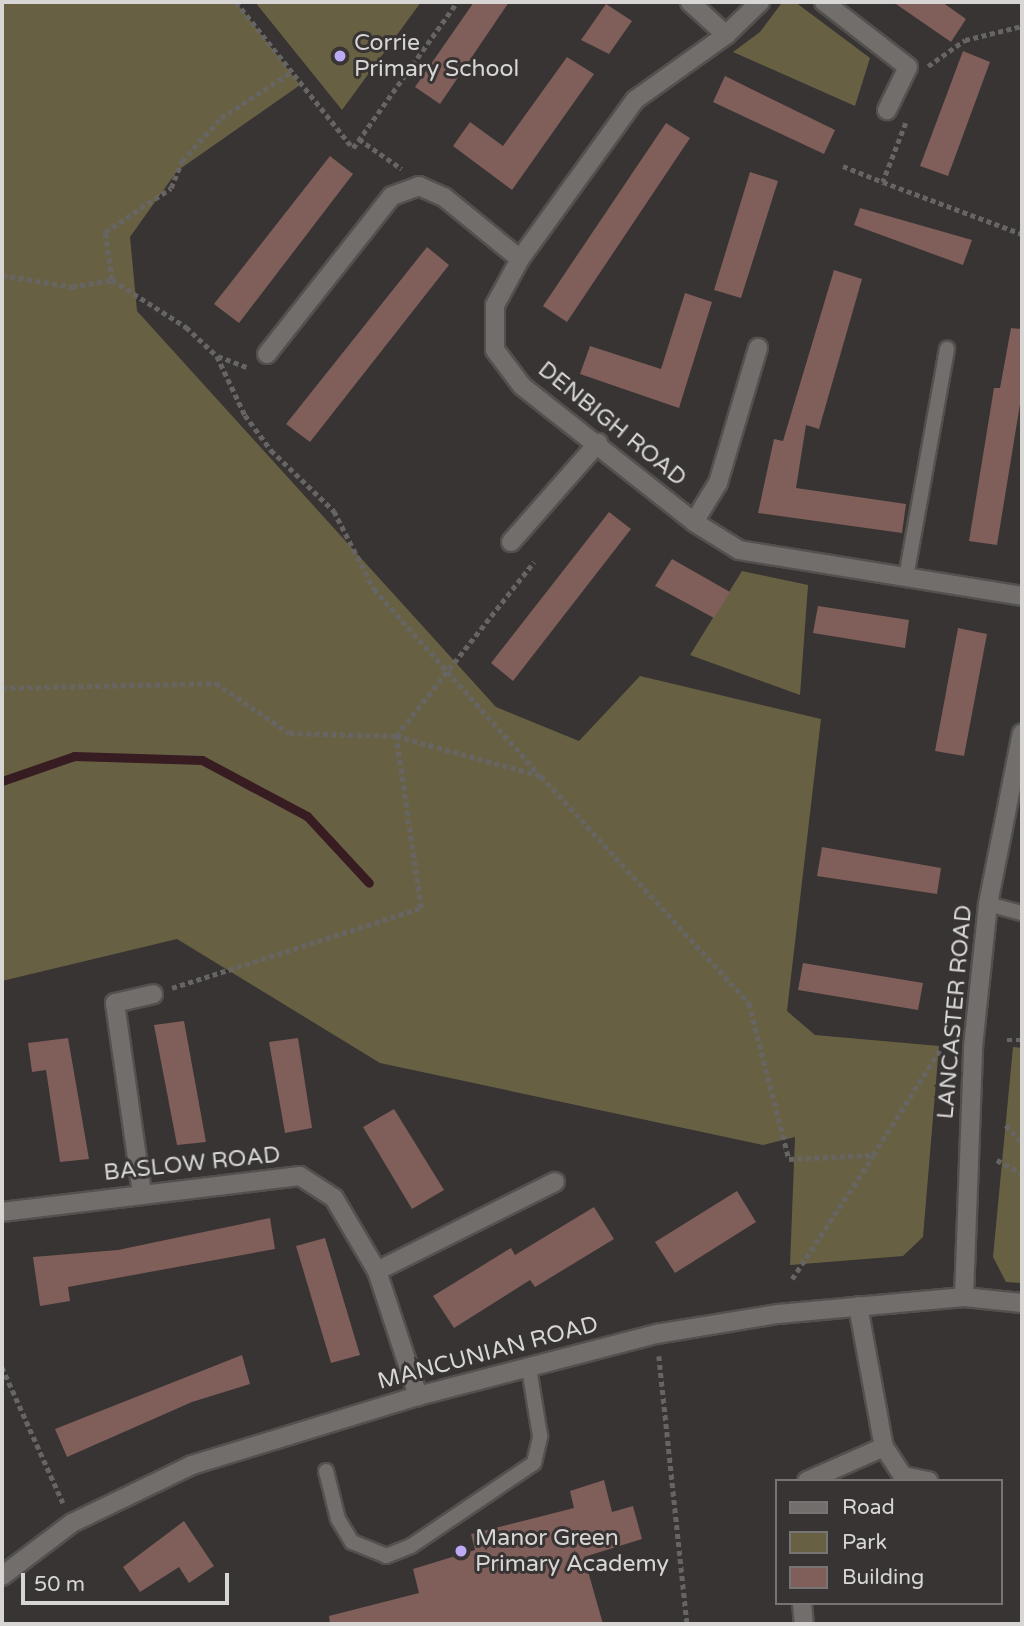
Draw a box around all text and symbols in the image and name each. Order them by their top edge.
place label: Corrie Primary School [354,29,519,83]
marker: Corrie Primary School [332,48,348,64]
street label: DENBIGH ROAD [532,356,692,492]
street label: LANCASTER ROAD [932,904,978,1120]
street label: BASLOW ROAD [102,1141,282,1187]
street label: MANCUNIAN ROAD [375,1310,601,1396]
legend [776,1479,1003,1605]
text: Road [842,1495,895,1520]
place label: Manor Green Primary Academy [475,1524,669,1578]
text: Park [842,1530,887,1555]
marker: Manor Green Primary Academy [453,1543,469,1559]
scale bar [24,1560,233,1604]
text: Building [842,1565,924,1590]
text: 50 m [34,1572,85,1597]

